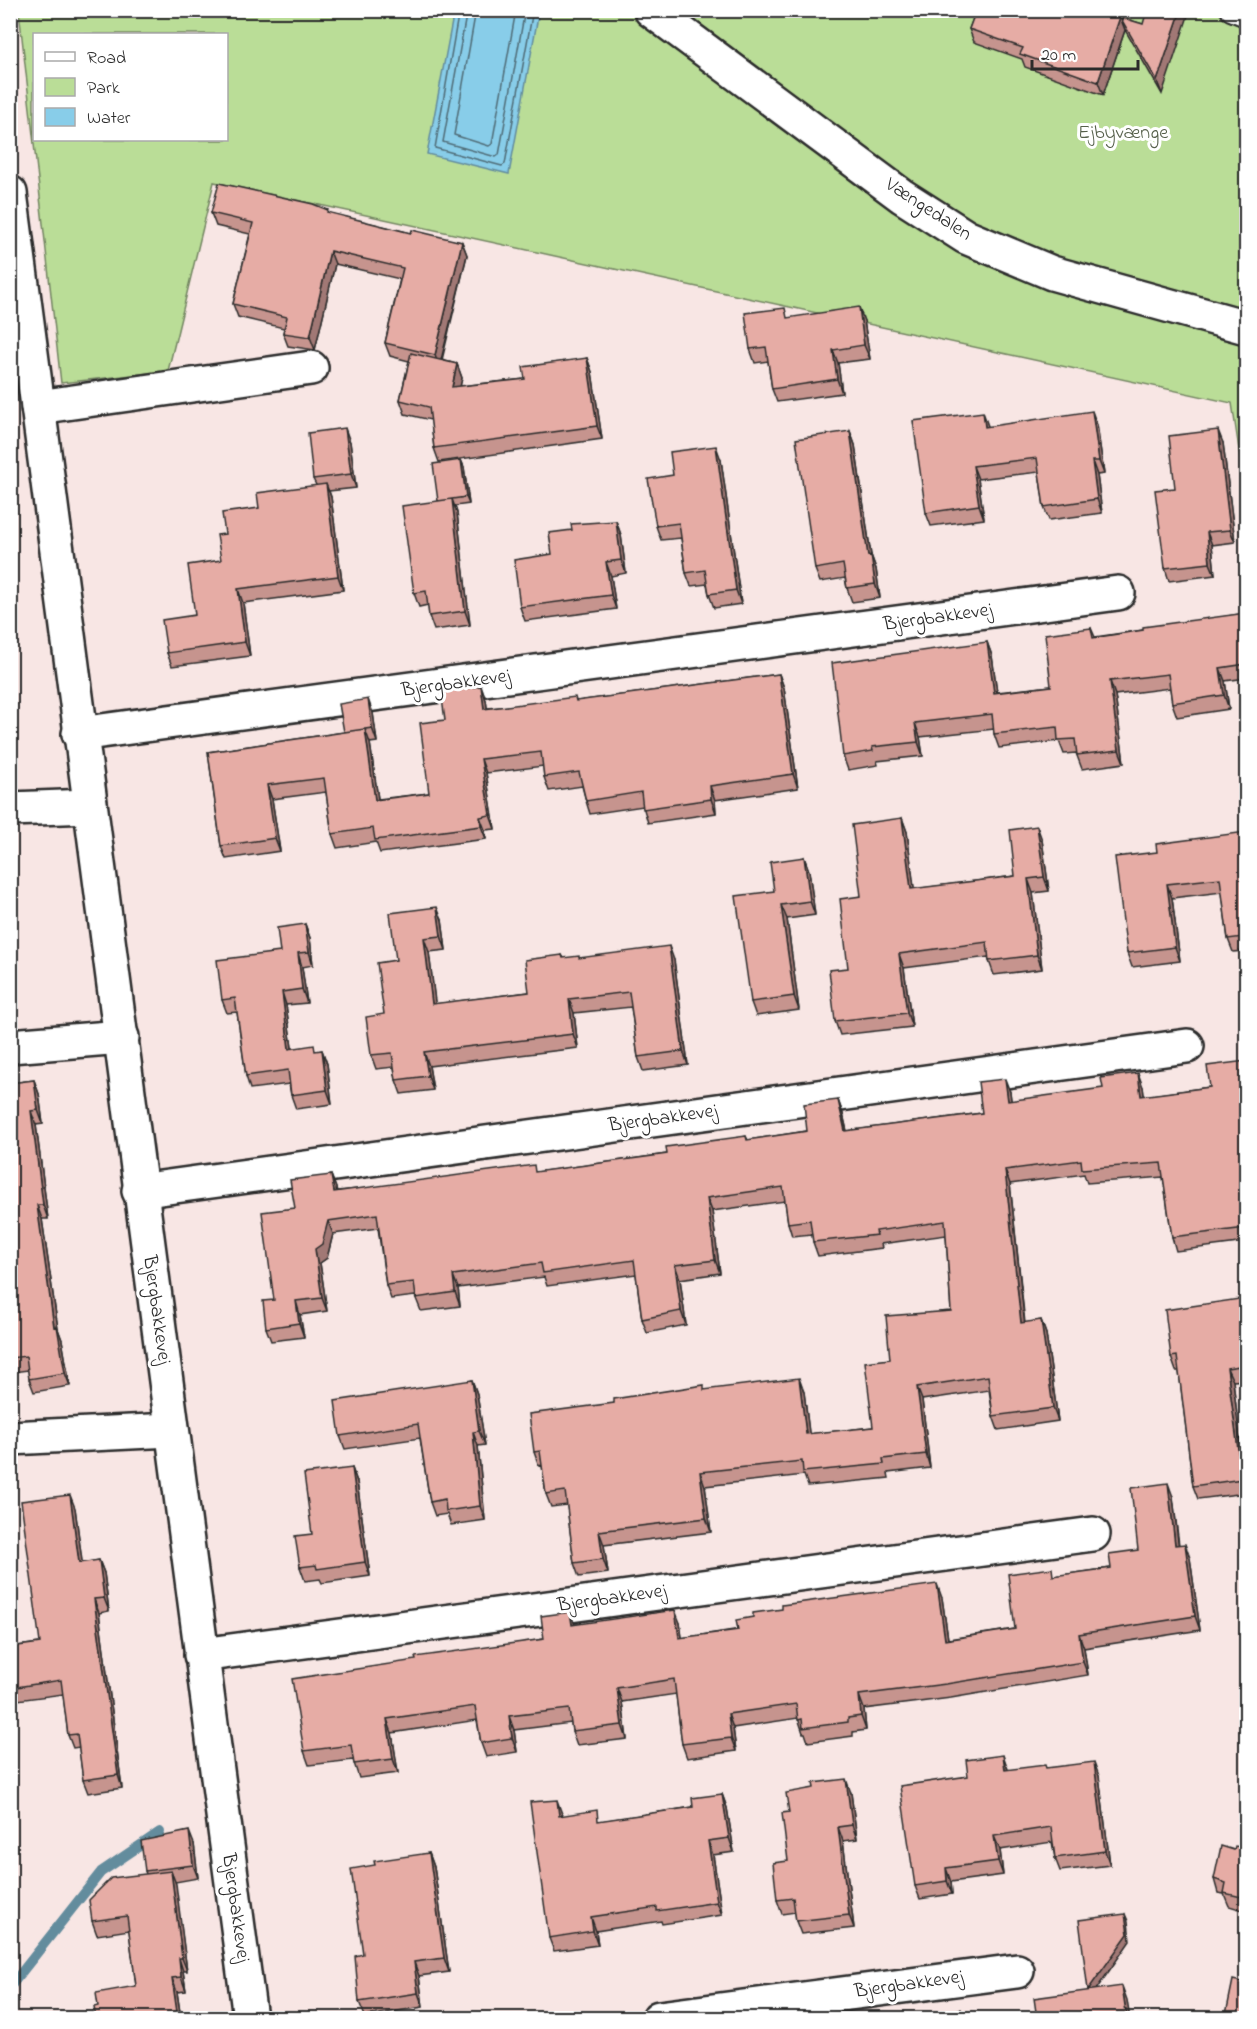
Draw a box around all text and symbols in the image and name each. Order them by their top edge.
legend [33,33,228,141]
scale bar [1032,33,1138,71]
text: 20 m [1041,43,1076,69]
text: Road [87,46,126,72]
text: Park [87,76,120,102]
text: Water [87,106,131,132]
park label: Ejbyvænge [1078,119,1168,149]
street label: Vængedalen [877,171,977,250]
street label: Bjergbakkevej [881,596,996,641]
street label: Bjergbakkevej [399,662,514,707]
street label: Bjergbakkevej [606,1097,721,1142]
street label: Bjergbakkevej [133,1253,178,1368]
street label: Bjergbakkevej [555,1577,670,1622]
street label: Bjergbakkevej [212,1851,257,1966]
street label: Bjergbakkevej [852,1963,967,2008]

